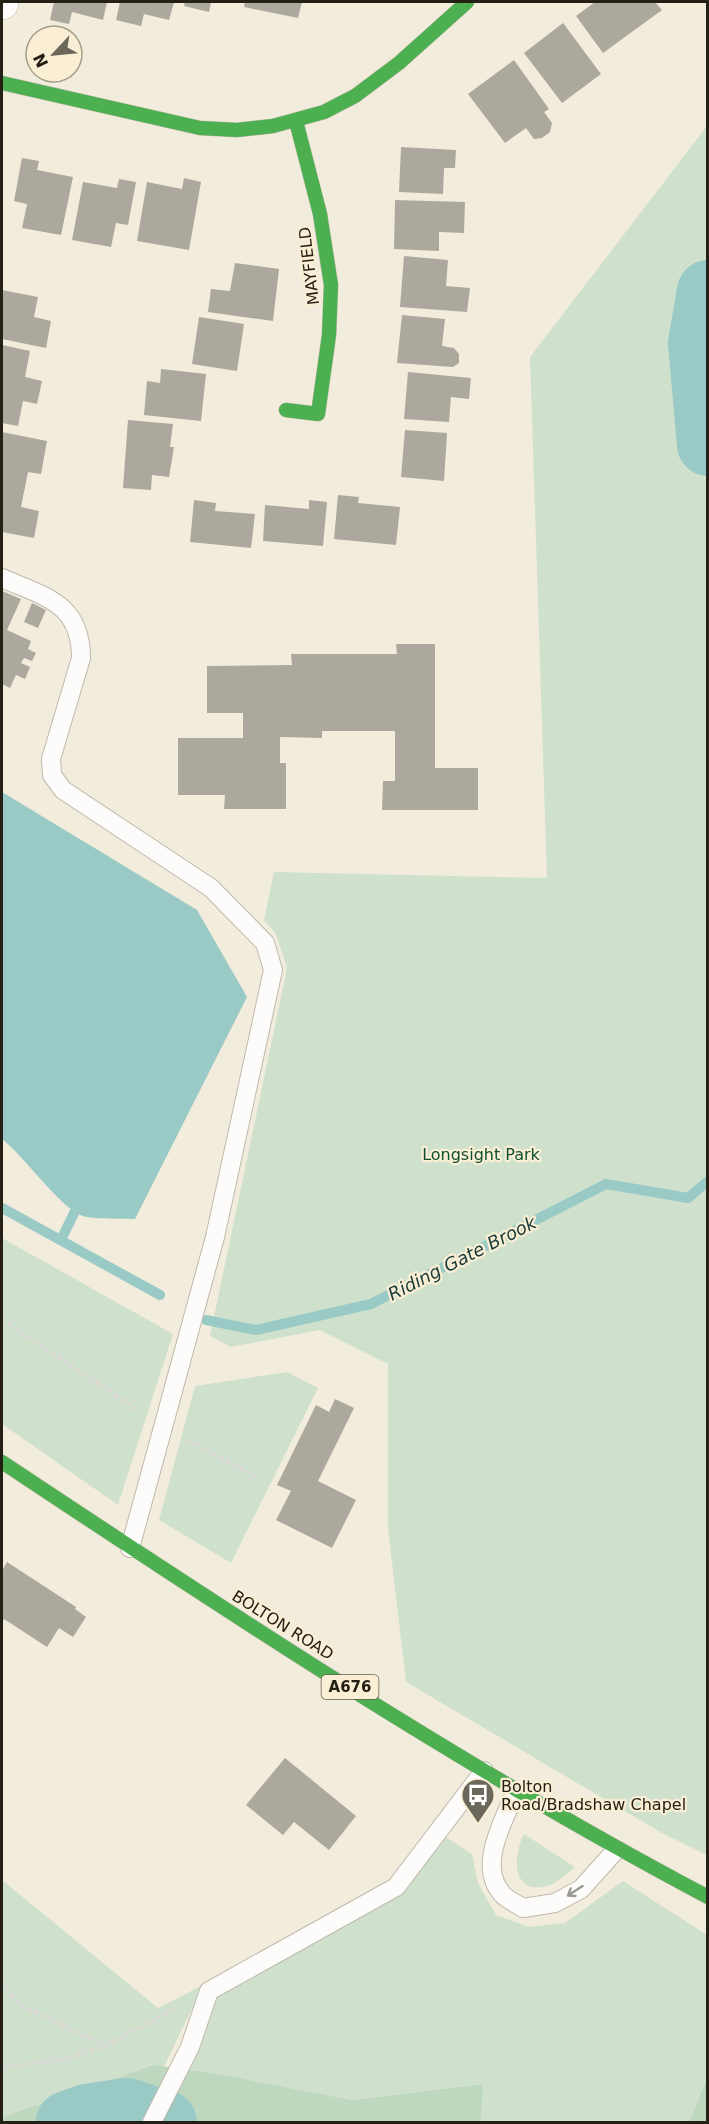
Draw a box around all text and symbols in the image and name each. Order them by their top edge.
north arrow [24,24,84,84]
text: N [29,50,52,71]
street label: MAYFIELD [295,226,323,306]
park label: Longsight Park [422,1145,541,1164]
water label: Riding Gate Brook [384,1211,541,1304]
street label: BOLTON ROAD [229,1586,337,1664]
road number: A676 [322,1675,378,1699]
bus stop icon: Bolton Road/Bradshaw Chapel [460,1777,496,1824]
place label: Bolton Road/Bradshaw Chapel [501,1777,686,1814]
one-way arrow [567,1885,584,1897]

